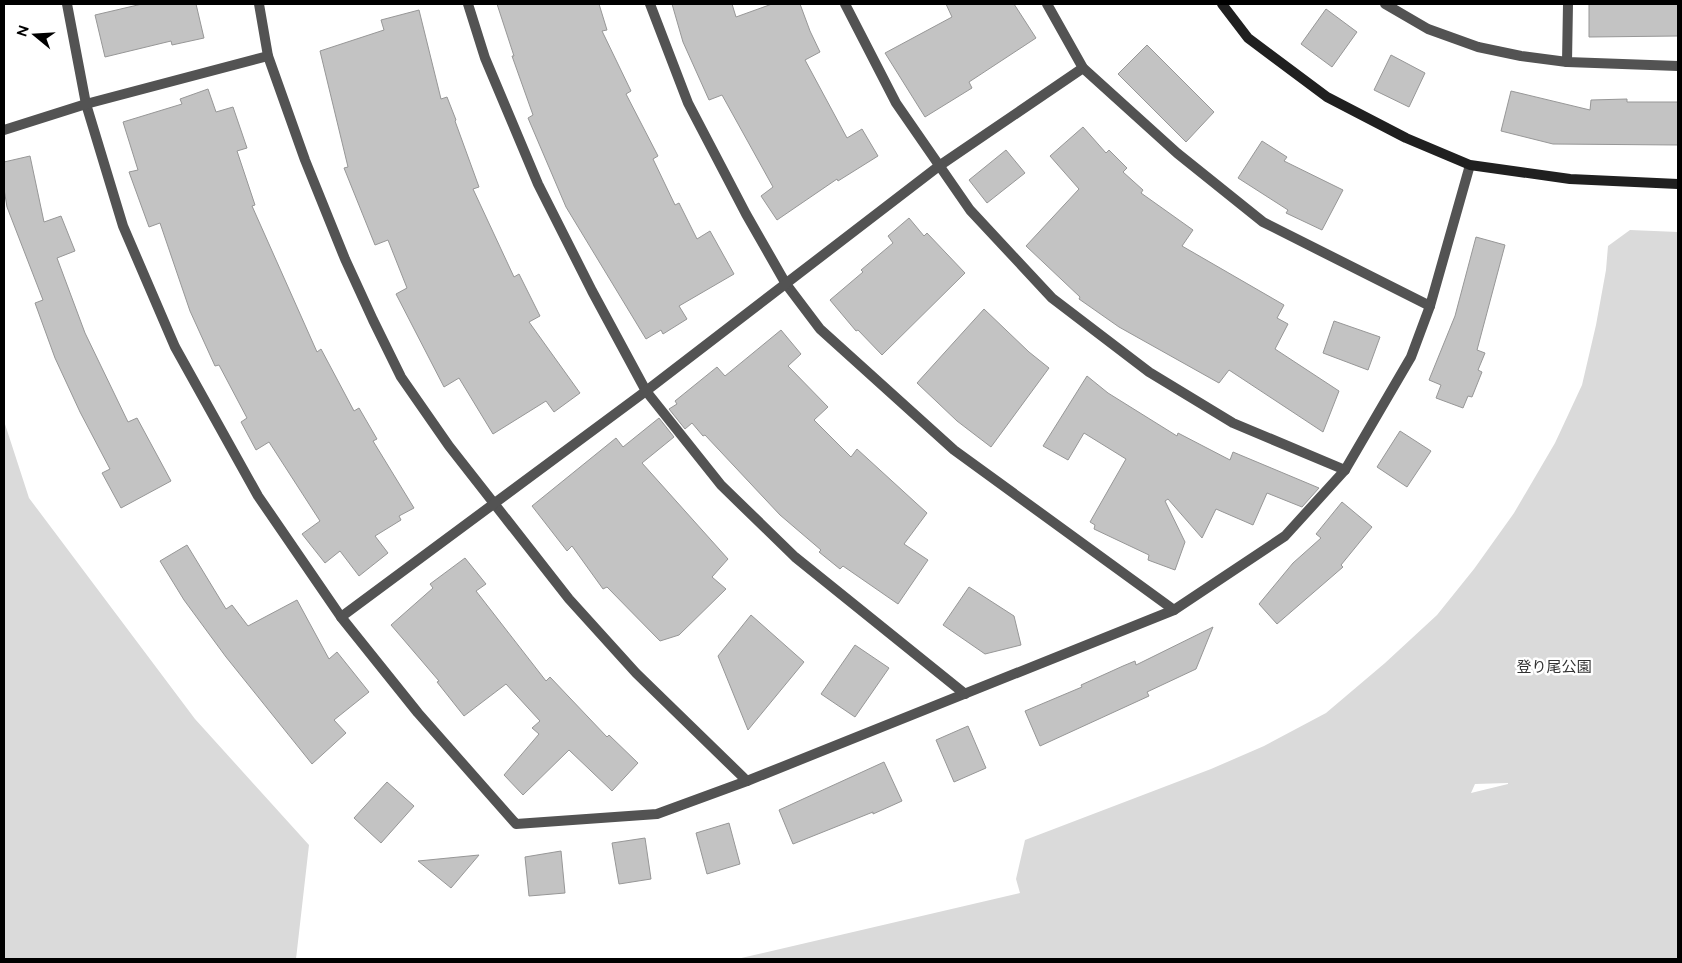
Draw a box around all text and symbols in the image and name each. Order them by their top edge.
north arrow [10,10,60,60]
text: N [13,23,32,39]
park label: 登り尾公園 [1516,658,1592,676]

